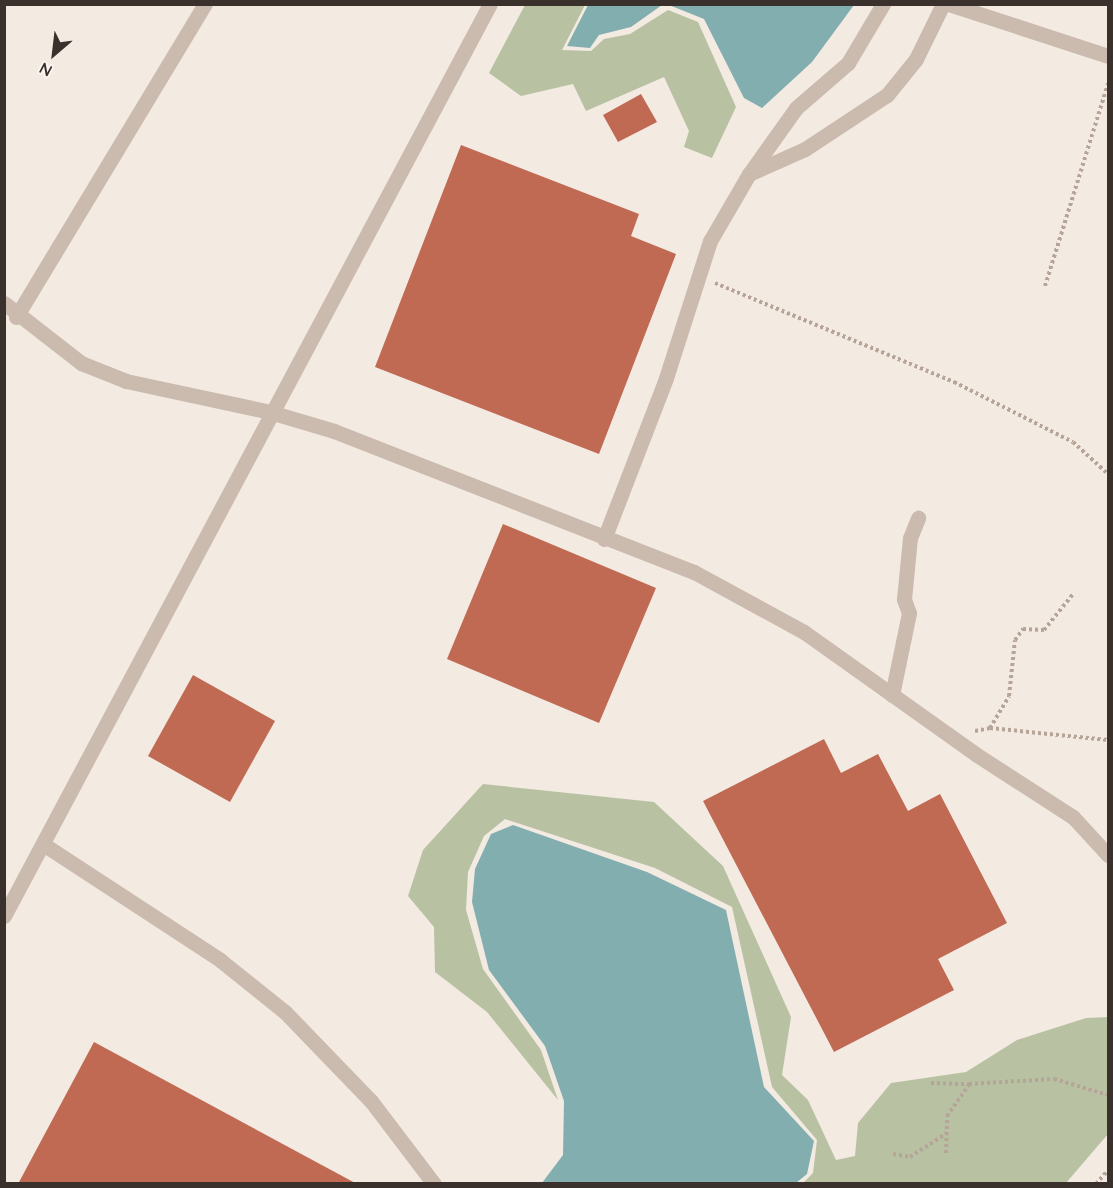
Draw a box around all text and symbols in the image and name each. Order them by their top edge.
north arrow [24,24,84,84]
text: N [36,58,55,81]

